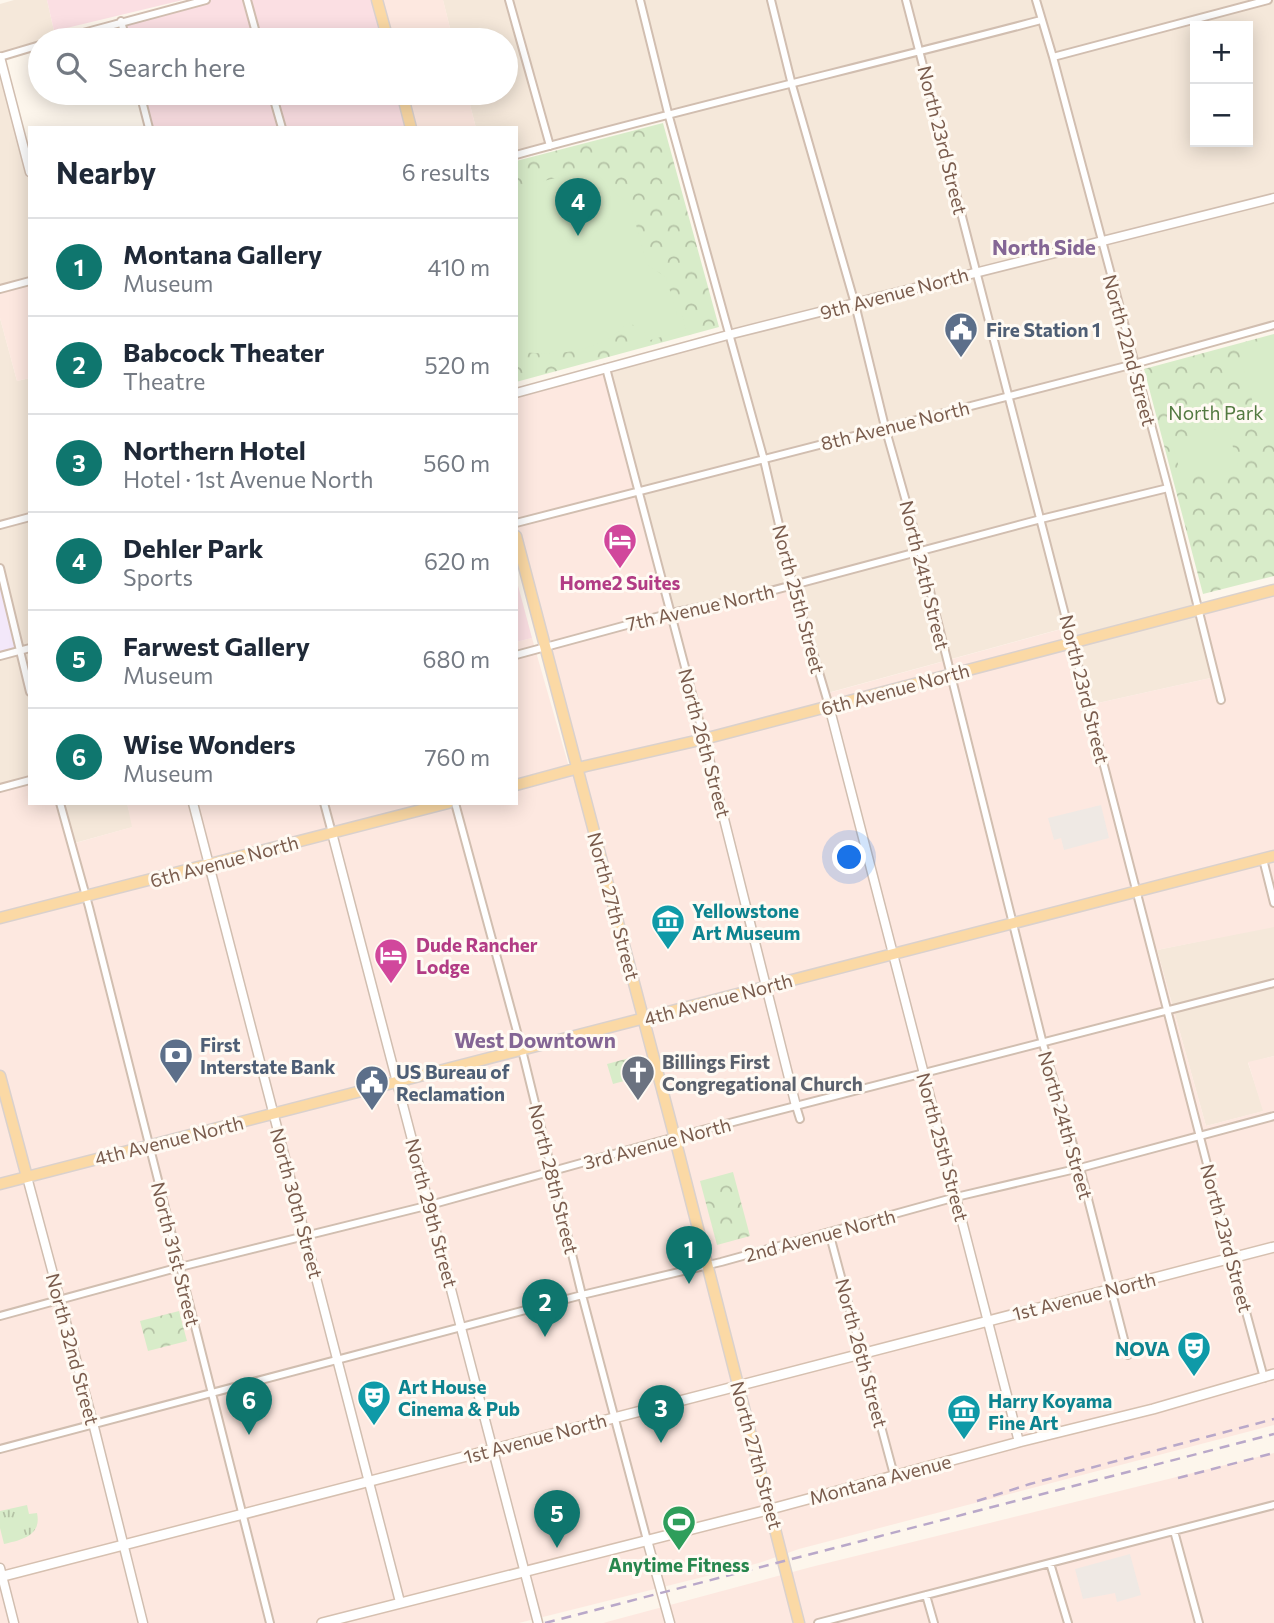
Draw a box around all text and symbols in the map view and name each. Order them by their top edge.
map controls [1190,21,1253,147]
button: + [1190,21,1253,84]
search box [28,28,518,105]
icon: search [52,48,90,86]
text: Search here [108,51,246,82]
street label: North 23rd Street [913,63,973,217]
button: − [1190,84,1253,147]
text: Nearby [56,153,156,190]
text: 6 results [402,158,490,186]
pin: 4 [555,178,601,236]
district label: North Side [992,234,1096,259]
text: Montana Gallery [123,238,322,269]
text: 1 [74,253,84,281]
text: 410 m [428,253,490,281]
street label: 9th Avenue North [817,262,971,324]
text: Museum [123,269,213,297]
street label: North 22nd Street [1099,272,1161,428]
public building icon: Fire Station 1 [942,310,980,359]
place label: Fire Station 1 [986,318,1101,341]
text: Babcock Theater [123,336,324,367]
text: 2 [72,351,86,379]
text: 520 m [425,351,490,379]
text: Theatre [123,367,205,395]
street label: 8th Avenue North [818,395,972,455]
park label: North Park [1168,401,1264,424]
text: Northern Hotel [123,434,306,465]
text: 3 [72,449,86,477]
text: 560 m [423,449,490,477]
text: Hotel · 1st Avenue North [123,465,373,493]
street label: North 24th Street [895,498,955,652]
hotel icon: Home2 Suites [601,521,639,570]
street label: North 25th Street [768,522,830,676]
text: Dehler Park [123,532,264,563]
text: 4 [72,547,86,575]
text: 620 m [424,547,490,575]
text: Sports [123,563,193,591]
place label: Home2 Suites [560,571,681,594]
street label: 7th Avenue North [624,579,776,635]
street label: North 23rd Street [1055,612,1115,766]
text: Farwest Gallery [123,630,310,661]
text: 5 [72,645,86,673]
text: 680 m [423,645,490,673]
street label: 6th Avenue North [818,658,972,720]
text: Museum [123,661,213,689]
street label: North 26th Street [674,666,736,820]
text: Wise Wonders [123,728,296,759]
text: 6 [72,743,86,771]
text: 760 m [424,743,490,771]
text: Museum [123,759,213,787]
street label: 6th Avenue North [147,830,301,892]
street label: North 27th Street [583,830,645,983]
your location [832,840,866,874]
place label: Yellowstone Art Museum [692,899,800,944]
museum icon: Yellowstone Art Museum [649,902,687,951]
place label: Dude Rancher Lodge [416,933,538,978]
hotel icon: Dude Rancher Lodge [372,936,410,985]
street label: 4th Avenue North [641,968,795,1030]
district label: West Downtown [454,1027,616,1052]
place label: First Interstate Bank [200,1033,335,1078]
bank icon: First Interstate Bank [157,1036,195,1085]
street label: North 24th Street [1034,1048,1098,1202]
place label: Billings First Congregational Church [662,1050,863,1095]
church icon: Billings First Congregational Church [619,1053,657,1102]
place label: US Bureau of Reclamation [396,1060,510,1105]
public building icon: US Bureau of Reclamation [353,1063,391,1112]
street label: North 25th Street [912,1070,974,1224]
street label: North 28th Street [524,1102,584,1257]
street label: 4th Avenue North [92,1110,246,1170]
street label: 3rd Avenue North [581,1112,733,1174]
street label: North 30th Street [266,1125,328,1281]
street label: North 29th Street [401,1136,463,1290]
street label: North 23rd Street [1196,1161,1258,1315]
street label: North 31st Street [147,1179,205,1329]
street label: 2nd Avenue North [742,1204,898,1266]
pin: 1 [666,1226,712,1284]
street label: 1st Avenue North [1010,1267,1158,1325]
street label: North 32nd Street [42,1271,104,1428]
street label: North 26th Street [831,1276,893,1430]
pin: 2 [522,1279,568,1337]
theatre icon: NOVA [1175,1329,1213,1378]
place label: NOVA [1115,1337,1170,1360]
place label: Art House Cinema & Pub [398,1375,520,1420]
pin: 6 [226,1377,272,1435]
theatre icon: Art House Cinema & Pub [355,1378,393,1427]
street label: North 27th Street [726,1379,788,1532]
pin: 3 [638,1385,684,1443]
place label: Harry Koyama Fine Art [988,1389,1112,1434]
museum icon: Harry Koyama Fine Art [945,1392,983,1441]
street label: 1st Avenue North [461,1408,609,1468]
street label: Montana Avenue [807,1449,953,1509]
pin: 5 [534,1490,580,1548]
sports icon: Anytime Fitness [660,1503,698,1552]
place label: Anytime Fitness [608,1553,750,1576]

